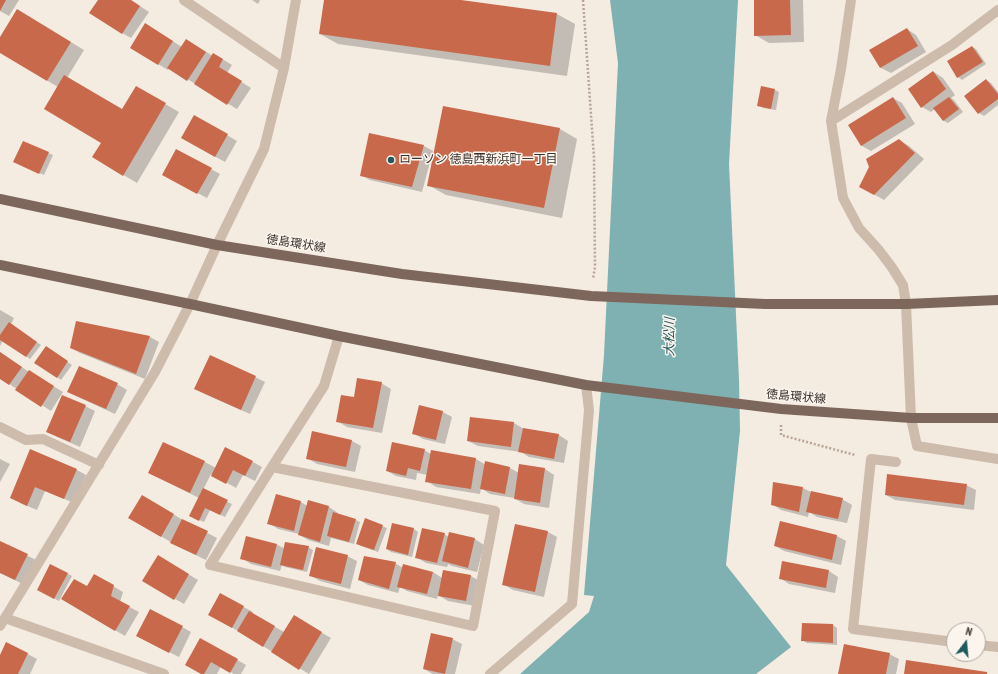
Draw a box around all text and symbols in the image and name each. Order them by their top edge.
place label: ローソン 徳島西新浜町一丁目 [399,153,558,167]
marker: ローソン 徳島西新浜町一丁目 [386,155,396,165]
street label: 徳島環状線 [265,232,327,256]
water label: 大松川 [662,317,678,357]
street label: 徳島環状線 [765,387,827,407]
north arrow [946,622,986,662]
text: N [964,624,974,639]

